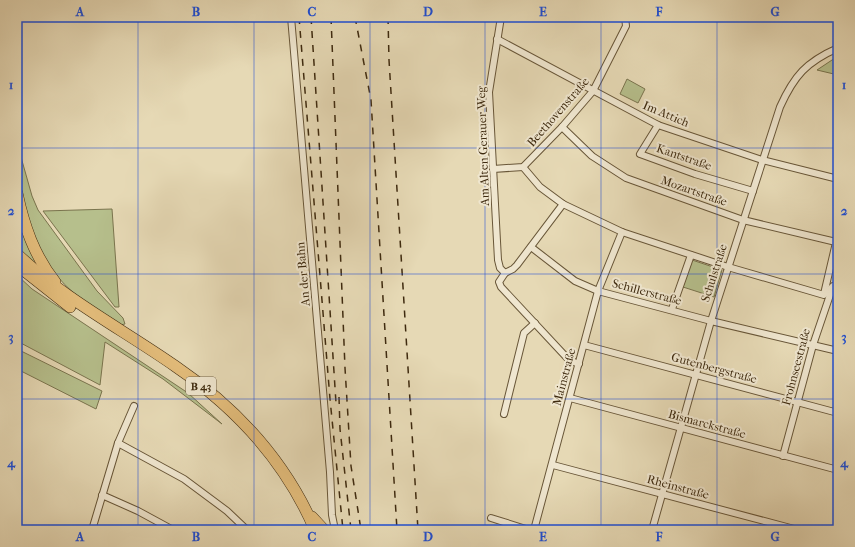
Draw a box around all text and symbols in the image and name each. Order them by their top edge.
text: A [75,4,85,19]
text: B [192,4,201,19]
text: C [308,4,317,19]
text: D [423,4,433,19]
text: E [539,4,547,19]
text: F [655,4,663,19]
text: G [770,4,780,19]
street label: Beethovenstraße [524,75,592,149]
text: 1 [9,77,14,92]
text: 1 [842,77,847,92]
street label: Am Alten Gerauer Weg [474,85,492,207]
street label: Im Attich [641,98,691,130]
street label: Kantstraße [655,141,713,173]
street label: Mozartstraße [659,173,729,209]
text: 2 [8,203,15,218]
text: 2 [841,203,848,218]
street label: An der Bahn [293,241,313,308]
street label: Schulstraße [698,242,730,304]
street label: Schillerstraße [611,276,683,308]
street label: Frohnseestraße [779,327,813,407]
text: 3 [8,329,14,345]
text: 3 [841,329,847,345]
street label: Mainstraße [550,347,578,407]
street label: Gutenbergstraße [670,350,758,386]
road number: B 43 [186,377,216,395]
street label: Bismarckstraße [667,407,747,441]
text: 4 [6,455,16,471]
text: 4 [839,455,849,471]
street label: Rheinstraße [645,472,711,502]
text: A [75,529,85,544]
text: B [192,529,201,544]
text: C [308,529,317,544]
text: D [423,529,433,544]
text: E [539,529,547,544]
text: F [655,529,663,544]
text: G [770,529,780,544]

